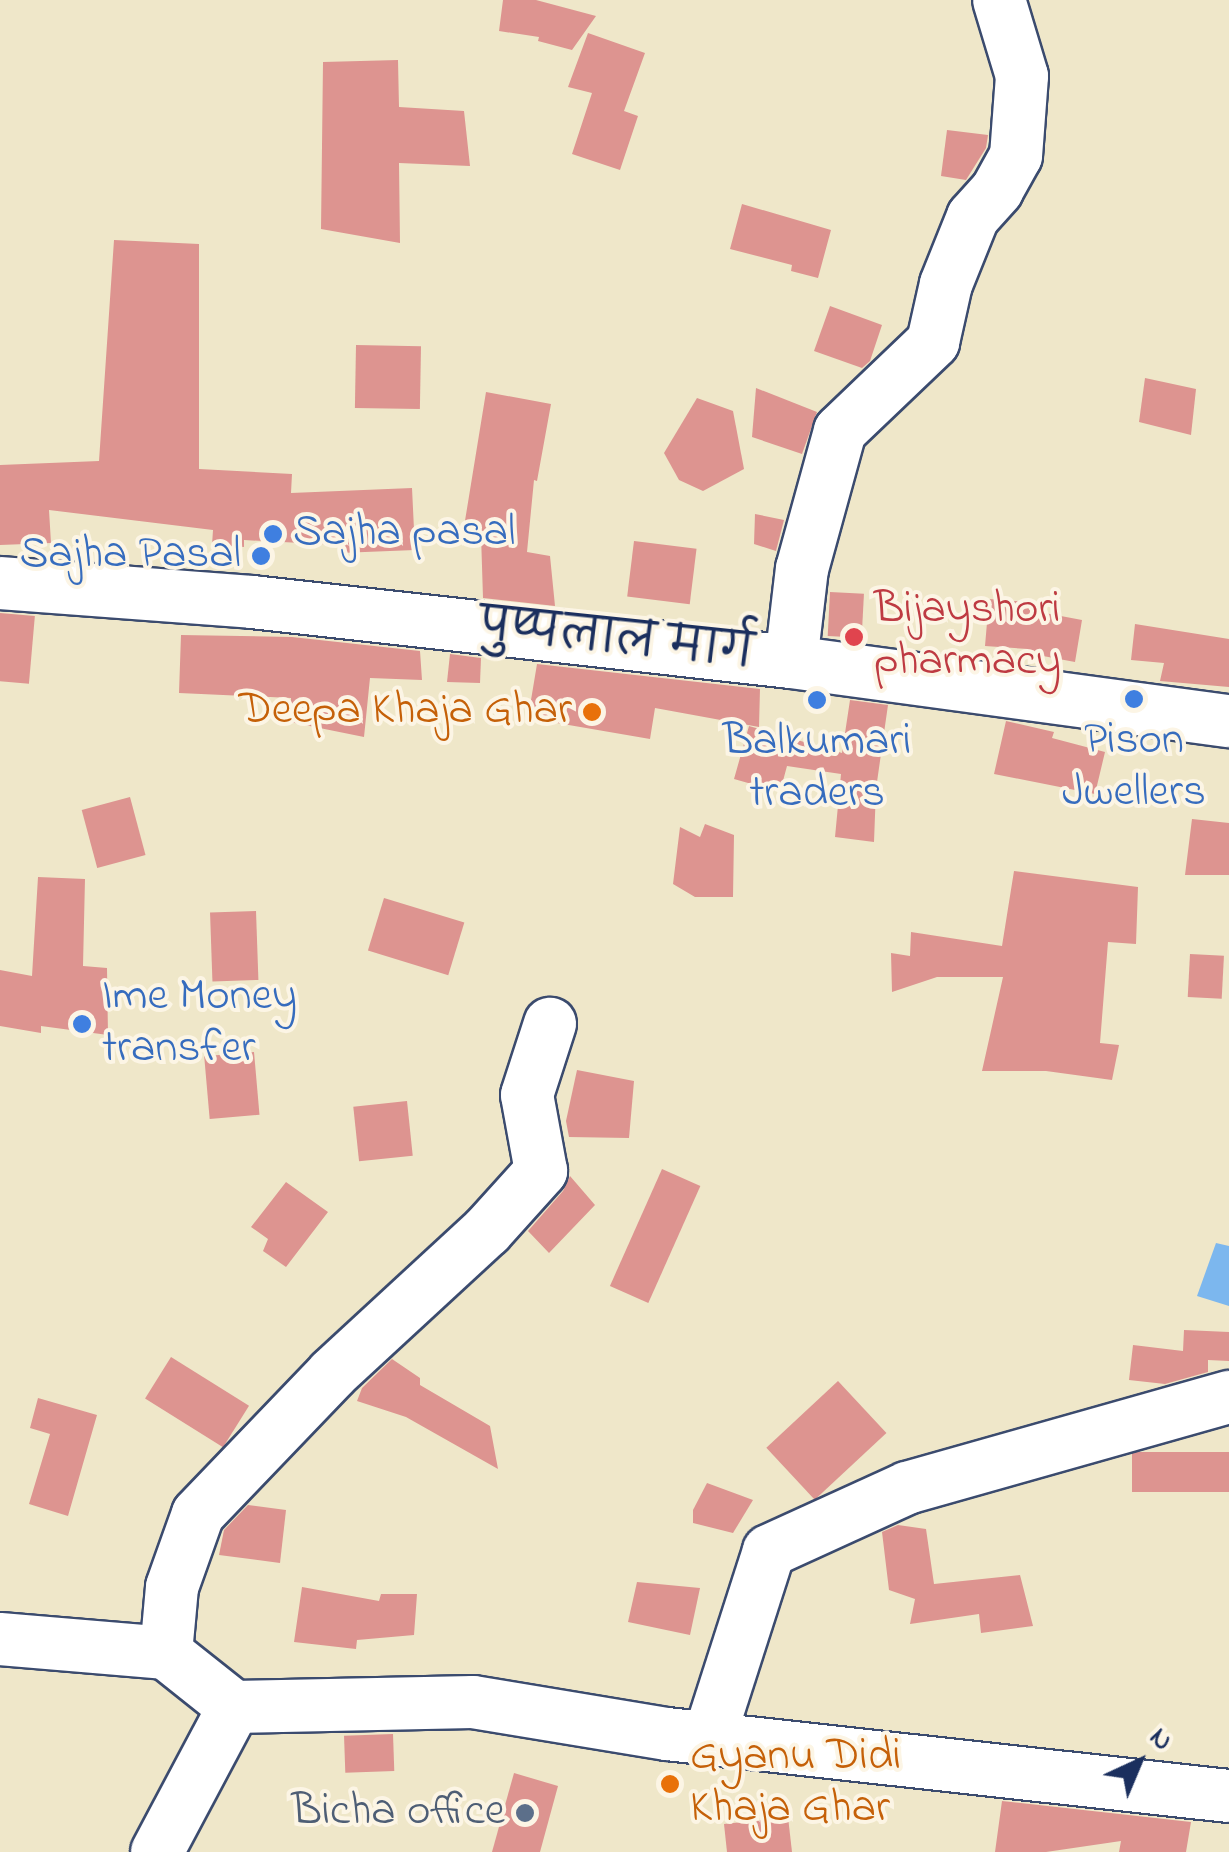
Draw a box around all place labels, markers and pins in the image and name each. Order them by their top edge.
place label: Sajha pasal [293,507,516,561]
marker: Sajha pasal [262,523,284,545]
place label: Sajha Pasal [19,529,241,583]
marker: Sajha Pasal [250,545,272,567]
place label: Bijayshori pharmacy [874,584,1061,690]
marker: Bijayshori pharmacy [843,626,865,648]
place label: Deepa Khaja Ghar [239,685,572,739]
marker: Pison Jwellers [1123,688,1145,710]
marker: Balkumari traders [806,689,828,711]
marker: Deepa Khaja Ghar [581,701,603,723]
place label: Pison Jwellers [1062,715,1206,821]
place label: Balkumari traders [723,716,911,822]
place label: Ime Money transfer [102,971,297,1077]
marker: Ime Money transfer [71,1013,93,1035]
place label: Gyanu Didi Khaja Ghar [690,1731,901,1837]
marker: Gyanu Didi Khaja Ghar [659,1773,681,1795]
place label: Bicha office [292,1786,505,1840]
marker: Bicha office [514,1802,536,1824]

